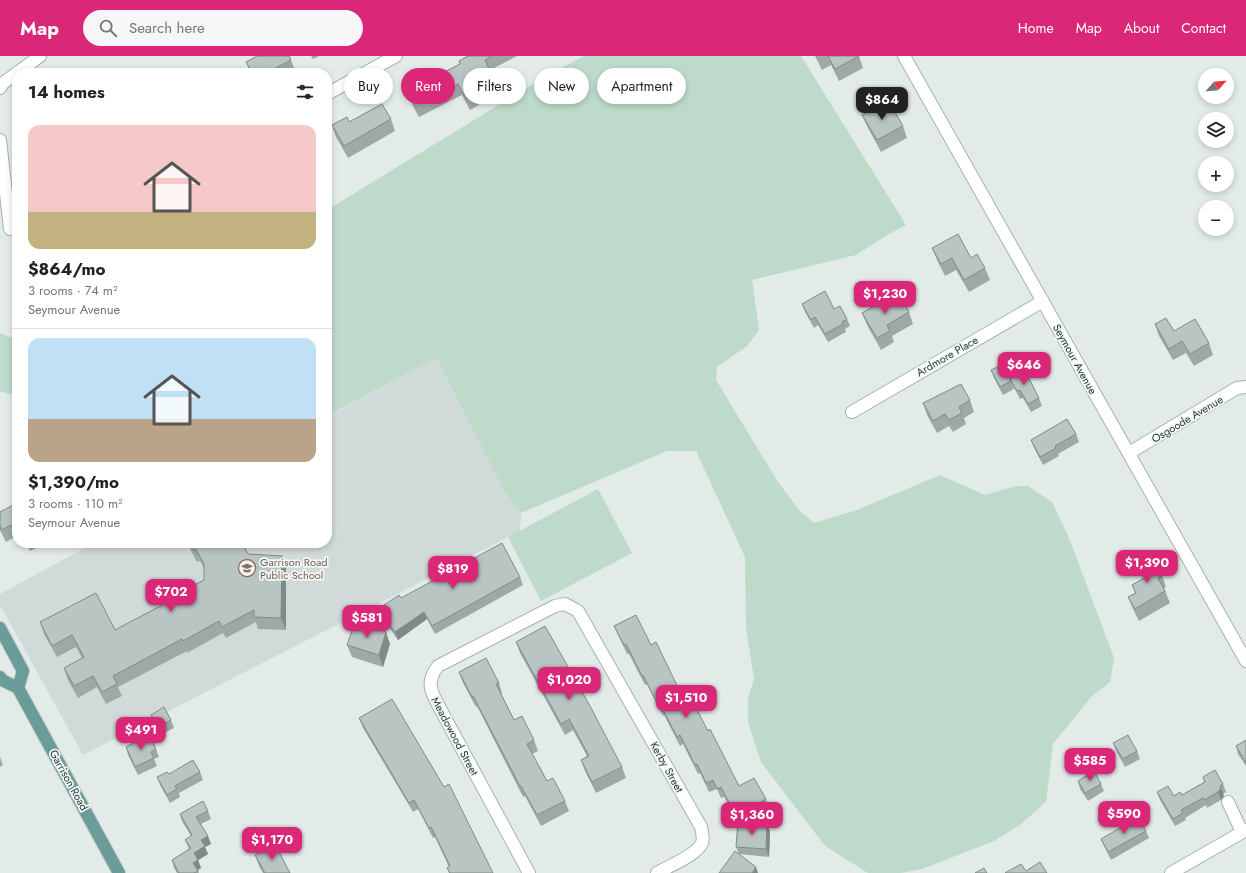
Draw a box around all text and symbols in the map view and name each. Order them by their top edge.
search box [83,10,363,46]
text: Map [20,15,59,42]
icon: search [97,17,119,39]
text: Search here [129,17,205,39]
text: Home [1018,18,1054,38]
text: Map [1076,18,1102,38]
text: About [1124,18,1159,38]
text: Contact [1181,18,1226,38]
chip: Buy [344,68,393,104]
chip: Rent [401,68,455,104]
chip: Filters [463,68,526,104]
chip: New [534,68,589,104]
chip: Apartment [597,68,686,104]
north arrow [1198,68,1234,104]
map controls [1198,68,1234,236]
text: 14 homes [28,80,105,104]
icon: filters [294,81,316,103]
pin: $864 [858,87,906,121]
text: $864 [865,90,899,109]
button: layers [1198,112,1234,148]
icon: home [136,151,208,223]
button: + [1198,156,1234,192]
button: − [1198,200,1234,236]
text: $864/mo [28,257,106,281]
text: 3 rooms · 74 m² [28,281,117,300]
pin: $1,230 [852,281,918,315]
text: $1,230 [863,284,907,303]
text: Seymour Avenue [28,300,120,319]
street label: Seymour Avenue [1049,321,1101,397]
street label: Ardmore Place [913,332,981,380]
pin: $646 [1000,352,1048,386]
text: $646 [1007,355,1041,374]
icon: home [136,364,208,436]
street label: Osgoode Avenue [1148,391,1226,447]
text: $1,390/mo [28,470,119,494]
text: 3 rooms · 110 m² [28,494,123,513]
text: Seymour Avenue [28,513,120,532]
pin: $1,390 [1114,550,1180,584]
text: $1,390 [1125,553,1169,572]
place label: Garrison Road Public School [260,554,327,583]
pin: $819 [429,556,477,590]
school or university icon: Garrison Road Public School [237,558,257,578]
text: $819 [437,559,469,578]
pin: $702 [147,579,195,613]
text: $702 [154,582,188,601]
pin: $581 [343,605,391,639]
text: $581 [351,608,383,627]
pin: $1,020 [536,667,602,701]
text: $1,020 [547,670,591,689]
pin: $1,510 [653,685,719,719]
text: $1,510 [665,688,707,707]
street label: Meadowood Street [427,694,483,779]
pin: $491 [117,717,165,751]
text: $491 [125,720,157,739]
street label: Kerby Street [646,739,688,796]
street label: Garrison Road [46,747,92,813]
pin: $585 [1066,748,1114,782]
text: $585 [1073,751,1107,770]
pin: $590 [1100,801,1148,835]
pin: $1,360 [719,802,785,836]
text: $590 [1107,804,1141,823]
text: $1,360 [730,805,774,824]
pin: $1,170 [239,827,305,861]
text: $1,170 [251,830,293,849]

